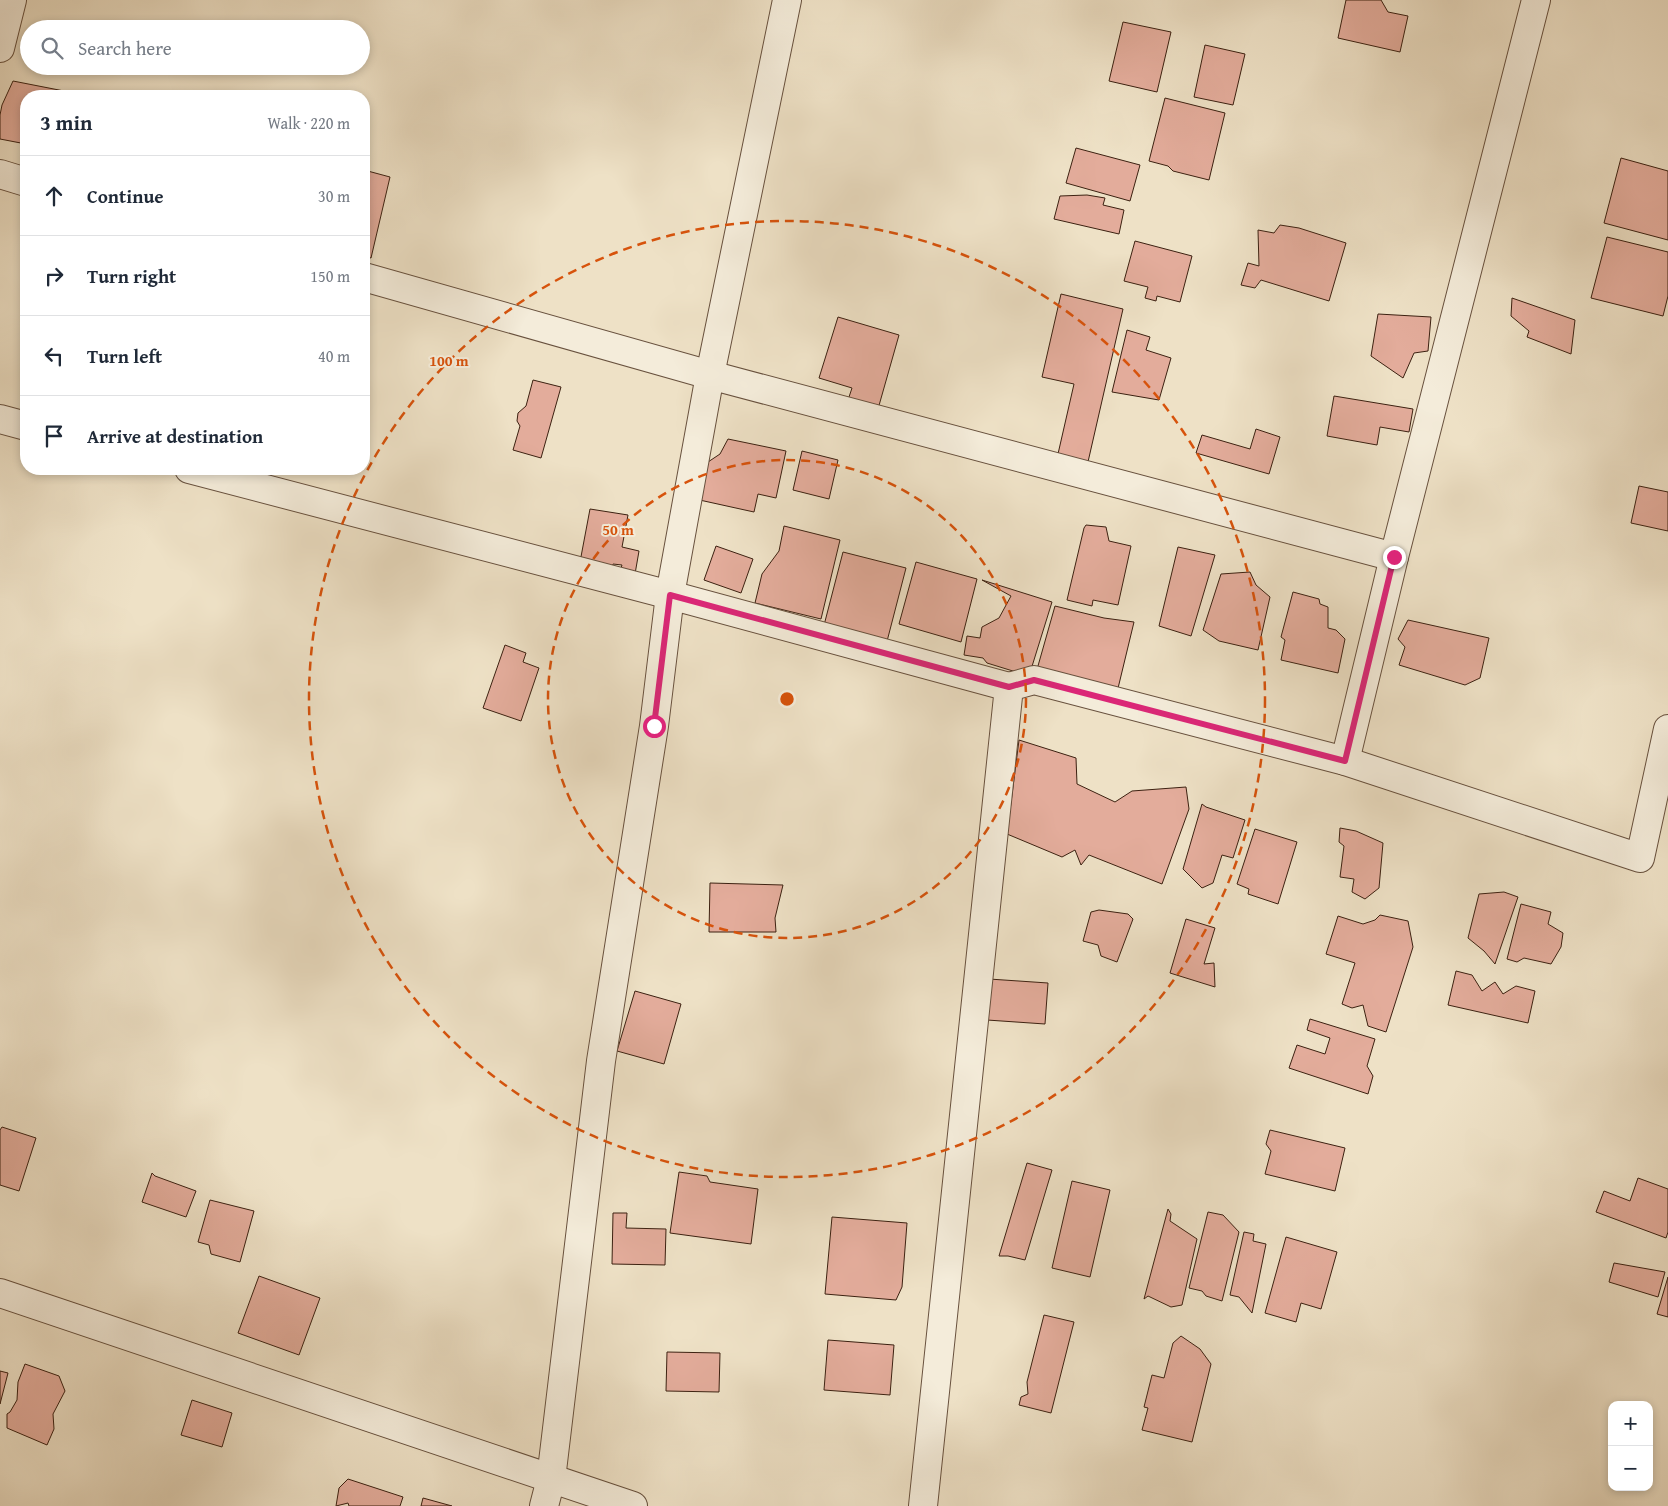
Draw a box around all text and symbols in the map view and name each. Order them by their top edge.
search box [20,20,370,75]
icon: search [38,34,66,62]
text: Search here [78,34,172,62]
text: 3 min [40,107,92,138]
text: Walk · 220 m [267,111,350,135]
icon: ahead [40,182,68,210]
text: Continue [87,182,164,210]
text: 30 m [318,184,350,208]
icon: right [40,262,68,290]
text: Turn right [87,262,176,290]
text: 150 m [310,264,350,288]
icon: left [40,342,68,370]
text: Turn left [87,342,162,370]
text: 40 m [318,344,350,368]
text: 100 m [429,350,469,371]
icon: arrive [40,422,68,450]
text: Arrive at destination [87,422,263,450]
text: 50 m [602,519,634,540]
route end [1383,546,1406,569]
centre of rings [778,690,796,708]
route start [643,715,666,738]
map controls [1608,1401,1653,1491]
button: + [1608,1401,1653,1446]
button: − [1608,1446,1653,1491]

